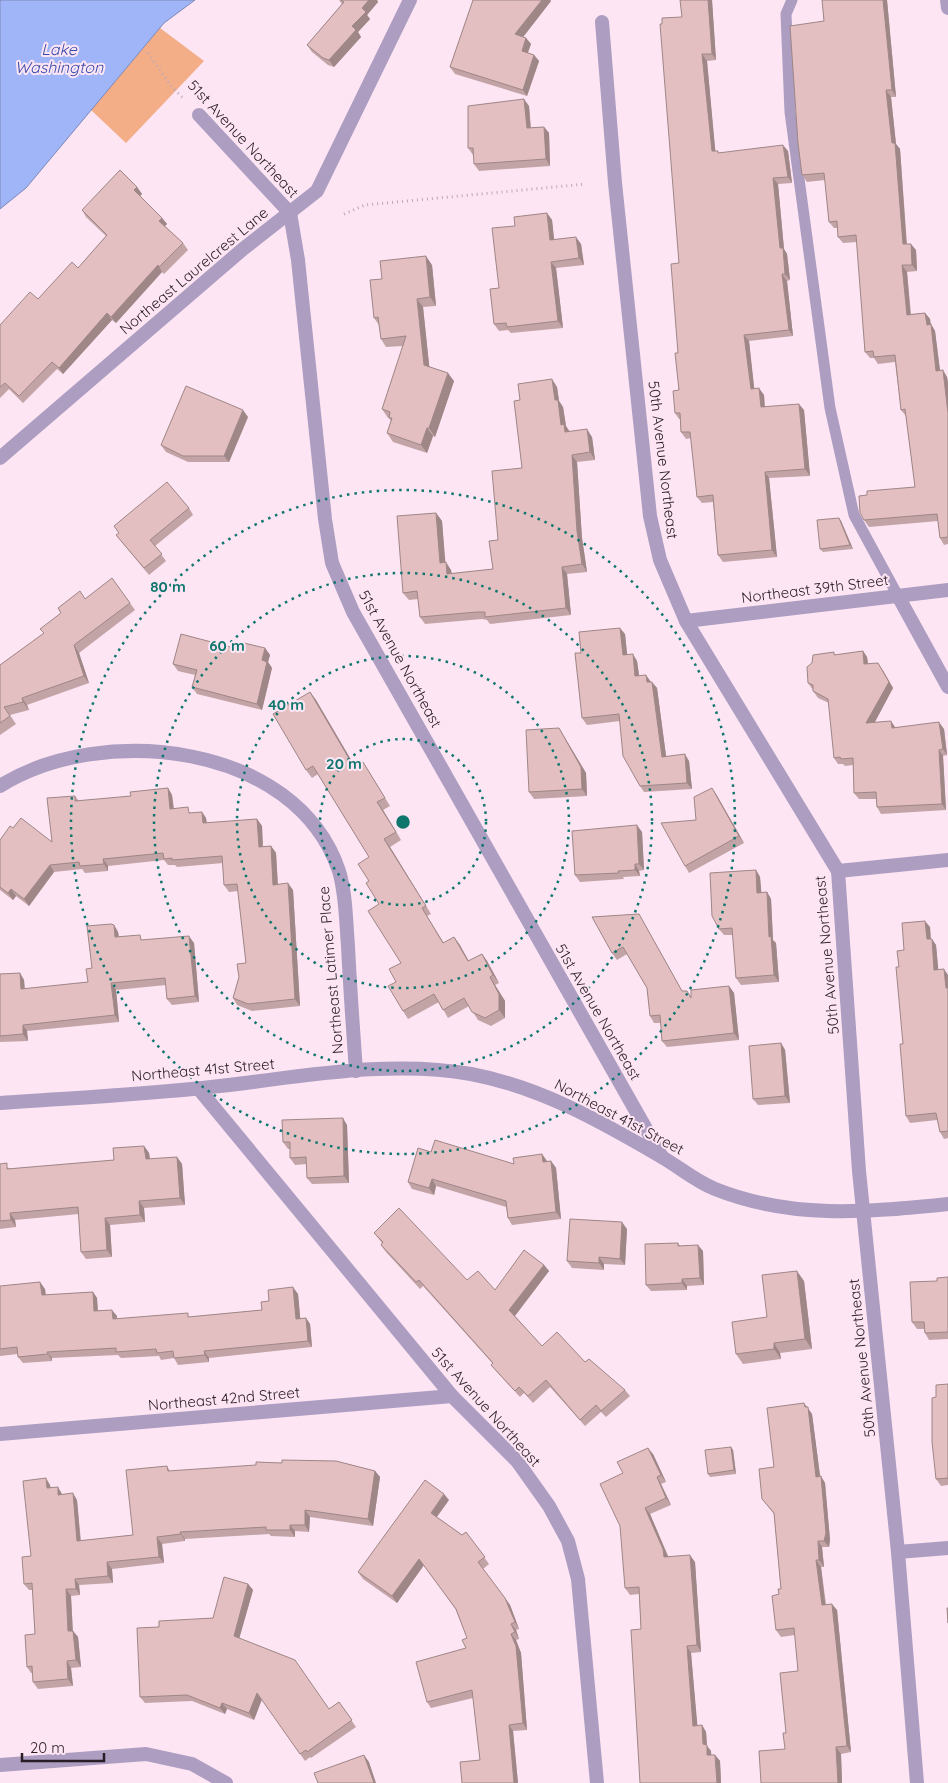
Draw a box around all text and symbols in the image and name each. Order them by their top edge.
water label: Lake Washington [15,39,104,77]
street label: 51st Avenue Northeast [184,76,303,202]
street label: Northeast Laurelcrest Lane [116,203,272,338]
street label: 50th Avenue Northeast [644,380,683,540]
street label: Northeast 39th Street [740,570,890,607]
text: 80 m [150,577,186,596]
street label: 51st Avenue Northeast [355,587,446,731]
text: 60 m [209,636,245,655]
text: 40 m [268,695,304,714]
text: 20 m [326,754,362,773]
centre of rings [394,813,412,831]
street label: 50th Avenue Northeast [810,875,843,1035]
street label: Northeast Latimer Place [314,885,347,1055]
street label: 51st Avenue Northeast [552,940,645,1083]
street label: Northeast 41st Street [131,1054,275,1085]
street label: Northeast 41st Street [551,1074,687,1159]
street label: 50th Avenue Northeast [844,1278,879,1438]
street label: 51st Avenue Northeast [428,1343,545,1470]
street label: Northeast 42nd Street [147,1382,301,1415]
scale bar [22,1730,105,1762]
text: 20 m [30,1738,65,1757]

